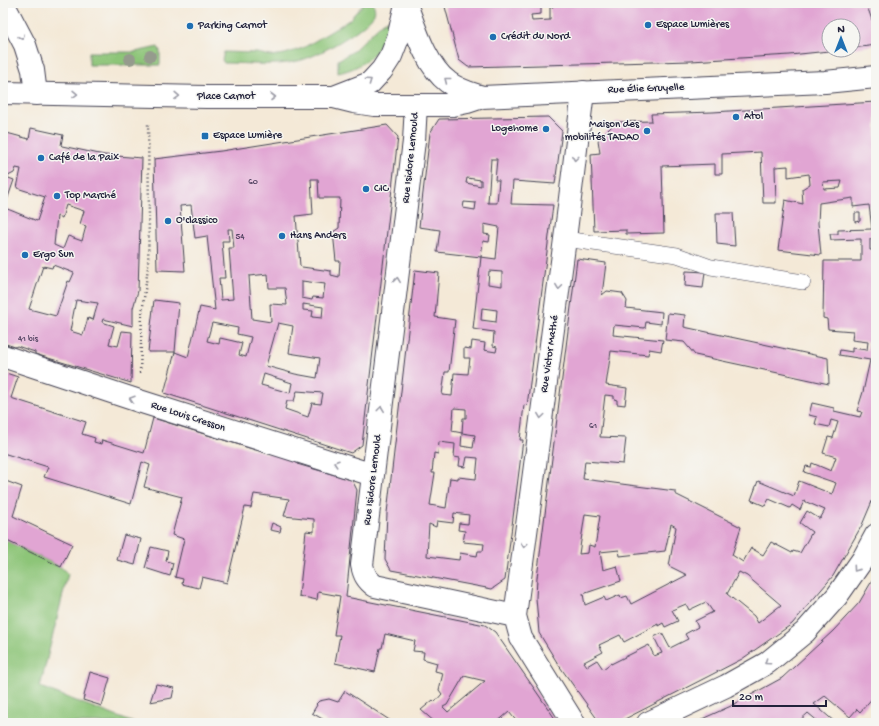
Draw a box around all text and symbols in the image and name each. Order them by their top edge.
north arrow [821,18,861,58]
place label: Espace Lumières [656,19,730,31]
place label: Parking Carnot [197,20,268,32]
marker: Espace Lumières [643,20,653,30]
marker: Parking Carnot [185,21,195,31]
text: N [837,24,845,36]
place label: Crédit du Nord [501,31,571,43]
marker: Crédit du Nord [488,32,498,42]
one-way arrow [17,33,25,41]
one-way arrow [444,78,451,85]
one-way arrow [365,79,372,86]
street label: Rue Élie Gruyelle [607,81,685,96]
one-way arrow [72,90,78,99]
street label: Place Carnot [196,91,257,103]
one-way arrow [174,92,180,100]
one-way arrow [270,93,276,101]
street label: Rue Isidore Lernould [400,110,422,204]
place label: Atol [744,111,764,123]
marker: Atol [731,112,741,122]
place label: Maison des mobilités TADAO [565,119,640,144]
place label: Logehome [491,123,538,135]
marker: Logehome [541,124,551,134]
marker: Maison des mobilités TADAO [642,126,652,136]
place label: Espace Lumière [213,130,282,142]
marker: Espace Lumière [200,131,210,141]
place label: Café de la Paix [49,151,119,164]
marker: Café de la Paix [36,153,46,163]
one-way arrow [571,155,580,161]
house number: 60 [248,177,258,188]
place label: CIC [374,183,390,195]
marker: CIC [361,184,371,194]
place label: Top Marché [64,190,116,202]
marker: Top Marché [52,191,62,201]
place label: O'classico [176,215,218,227]
marker: O'classico [163,216,173,226]
place label: Hans Anders [290,230,347,242]
marker: Hans Anders [277,231,287,241]
house number: 54 [236,232,245,243]
place label: Ergo Sun [33,249,75,261]
marker: Ergo Sun [20,250,30,260]
one-way arrow [392,277,401,283]
one-way arrow [555,284,564,290]
street label: Rue Victor Mathé [539,314,561,393]
house number: 41 bis [18,334,39,345]
one-way arrow [128,395,135,404]
street label: Rue Louis Cresson [149,399,228,435]
one-way arrow [376,406,385,412]
one-way arrow [537,413,546,419]
house number: 61 [589,421,597,432]
street label: Rue Isidore Lernould [361,432,385,526]
one-way arrow [332,460,339,468]
one-way arrow [520,542,529,548]
one-way arrow [853,565,861,572]
one-way arrow [764,657,771,665]
scale bar [733,682,826,708]
text: 20 m [739,691,764,705]

